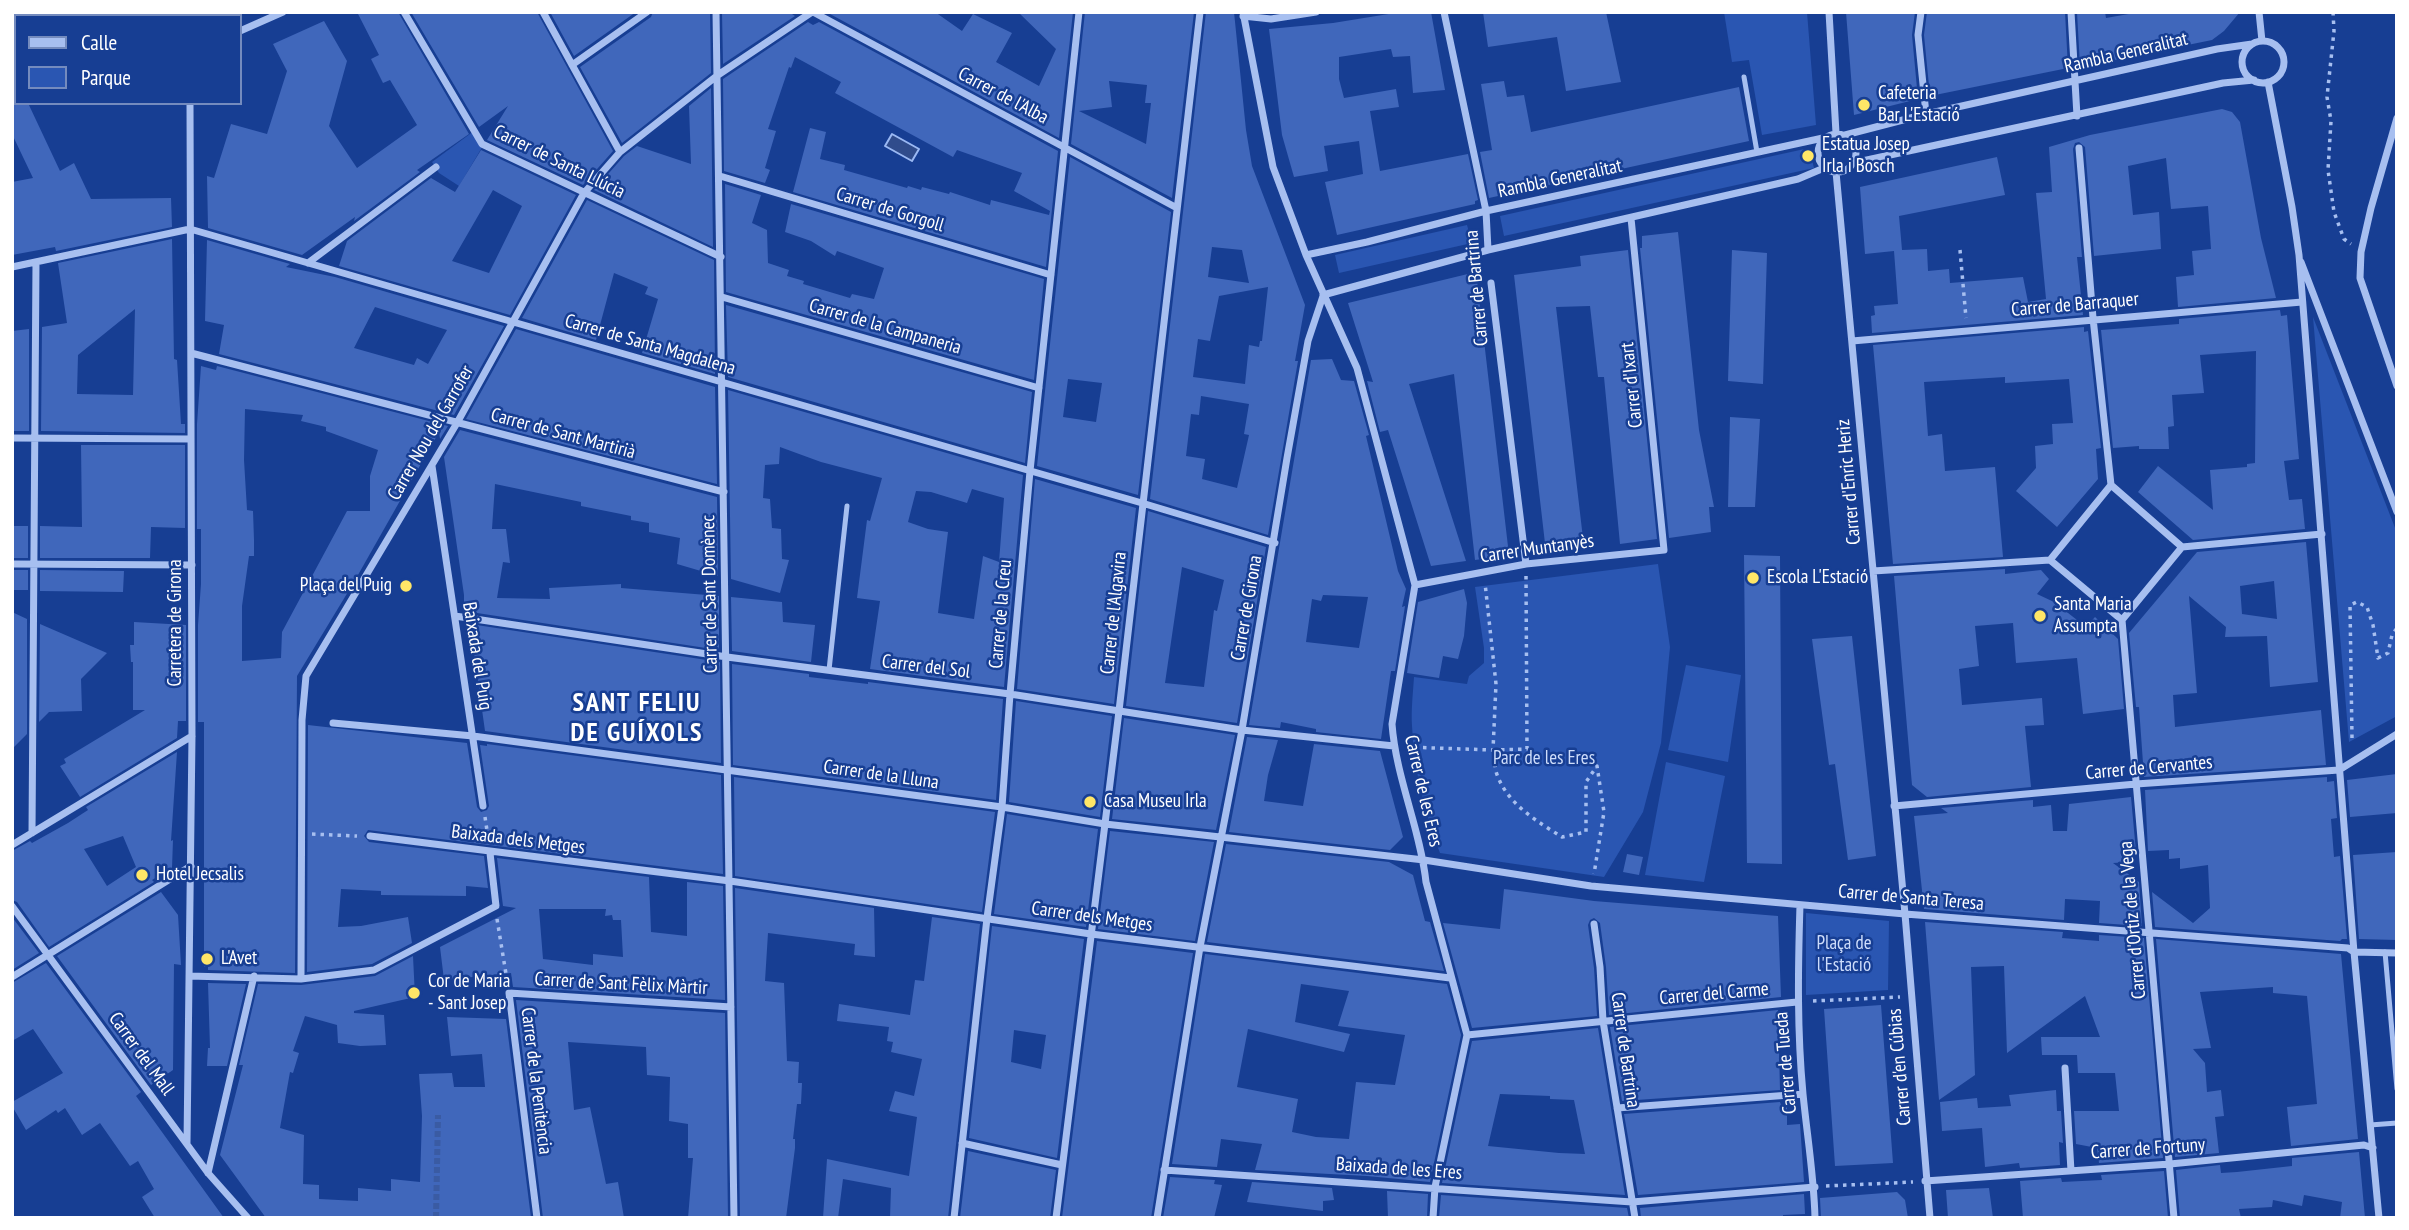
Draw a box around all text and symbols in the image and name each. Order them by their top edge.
legend [14,14,242,105]
street label: Rambla Generalitat [2062,28,2190,78]
text: Calle [81,29,117,56]
street label: Carrer de l'Alba [954,63,1052,129]
text: Parque [81,64,131,91]
place label: Cafeteria Bar L'Estació [1878,83,1960,127]
marker: Cafeteria Bar L'Estació [1856,97,1872,113]
street label: Carrer de Santa Llúcia [489,120,629,204]
place label: Estatua Josep Irla i Bosch [1822,134,1910,178]
marker: Estatua Josep Irla i Bosch [1800,148,1816,164]
street label: Rambla Generalitat [1496,155,1624,203]
street label: Carrer de Gorgoll [833,183,947,237]
street label: Carrer de Bartrina [1461,229,1493,347]
street label: Carrer de Barraquer [2010,288,2140,322]
street label: Carrer de la Campaneria [806,294,964,360]
street label: Carrer de Santa Magdalena [562,310,738,380]
street label: Carrer d'Ixart [1616,341,1648,429]
street label: Carrer Nou del Garrofer [383,362,479,504]
street label: Carrer de Sant Martirià [488,404,638,464]
street label: Carrer d'Enric Heriz [1832,418,1866,546]
street label: Carrer de Sant Domènec [697,515,723,673]
street label: Carrer Muntanyès [1479,530,1595,568]
street label: Carrer de l'Algavira [1096,551,1132,675]
street label: Carrer de Girona [1227,554,1267,662]
street label: Carrer de la Creu [985,558,1017,670]
street label: Carretera de Girona [165,560,187,686]
place label: Escola L'Estació [1767,567,1868,589]
marker: Escola L'Estació [1745,570,1761,586]
place label: Plaça del Puig [300,575,392,597]
marker: Plaça del Puig [398,578,414,594]
place label: Santa Maria Assumpta [2054,594,2132,638]
street label: Baixada del Puig [457,600,497,712]
marker: Santa Maria Assumpta [2032,608,2048,624]
street label: Carrer del Sol [881,650,971,684]
district label: SANT FELIU DE GUÍXOLS [572,688,702,750]
street label: Carrer de les Eres [1399,733,1447,849]
park label: Parc de les Eres [1493,748,1595,770]
street label: Carrer de Cervantes [2084,751,2214,785]
street label: Carrer de la Lluna [822,756,940,794]
place label: Casa Museu Irla [1104,791,1207,813]
marker: Casa Museu Irla [1082,794,1098,810]
street label: Baixada dels Metges [450,820,586,860]
street label: Carrer d'Ortiz de la Vega [2115,840,2151,1000]
place label: Hotel Jecsalis [156,864,244,886]
marker: Hotel Jecsalis [134,867,150,883]
street label: Carrer de Santa Teresa [1837,880,1985,916]
street label: Carrer dels Metges [1030,897,1154,937]
park label: Plaça de l'Estació [1816,933,1872,977]
place label: L'Avet [221,948,257,970]
marker: L'Avet [199,951,215,967]
street label: Carrer de Sant Fèlix Màrtir [534,968,708,1000]
place label: Cor de Maria - Sant Josep [428,971,510,1015]
street label: Carrer del Carme [1658,978,1770,1010]
marker: Cor de Maria - Sant Josep [406,985,422,1001]
street label: Carrer de Bartrina [1606,991,1644,1109]
street label: Carrer de la Penitència [516,1006,556,1156]
street label: Carrer del Mall [103,1008,179,1100]
street label: Carrer d'en Cúbias [1884,1008,1916,1126]
street label: Carrer de Tueda [1770,1011,1802,1115]
street label: Carrer de Fortuny [2090,1134,2206,1164]
street label: Baixada de les Eres [1335,1153,1463,1185]

